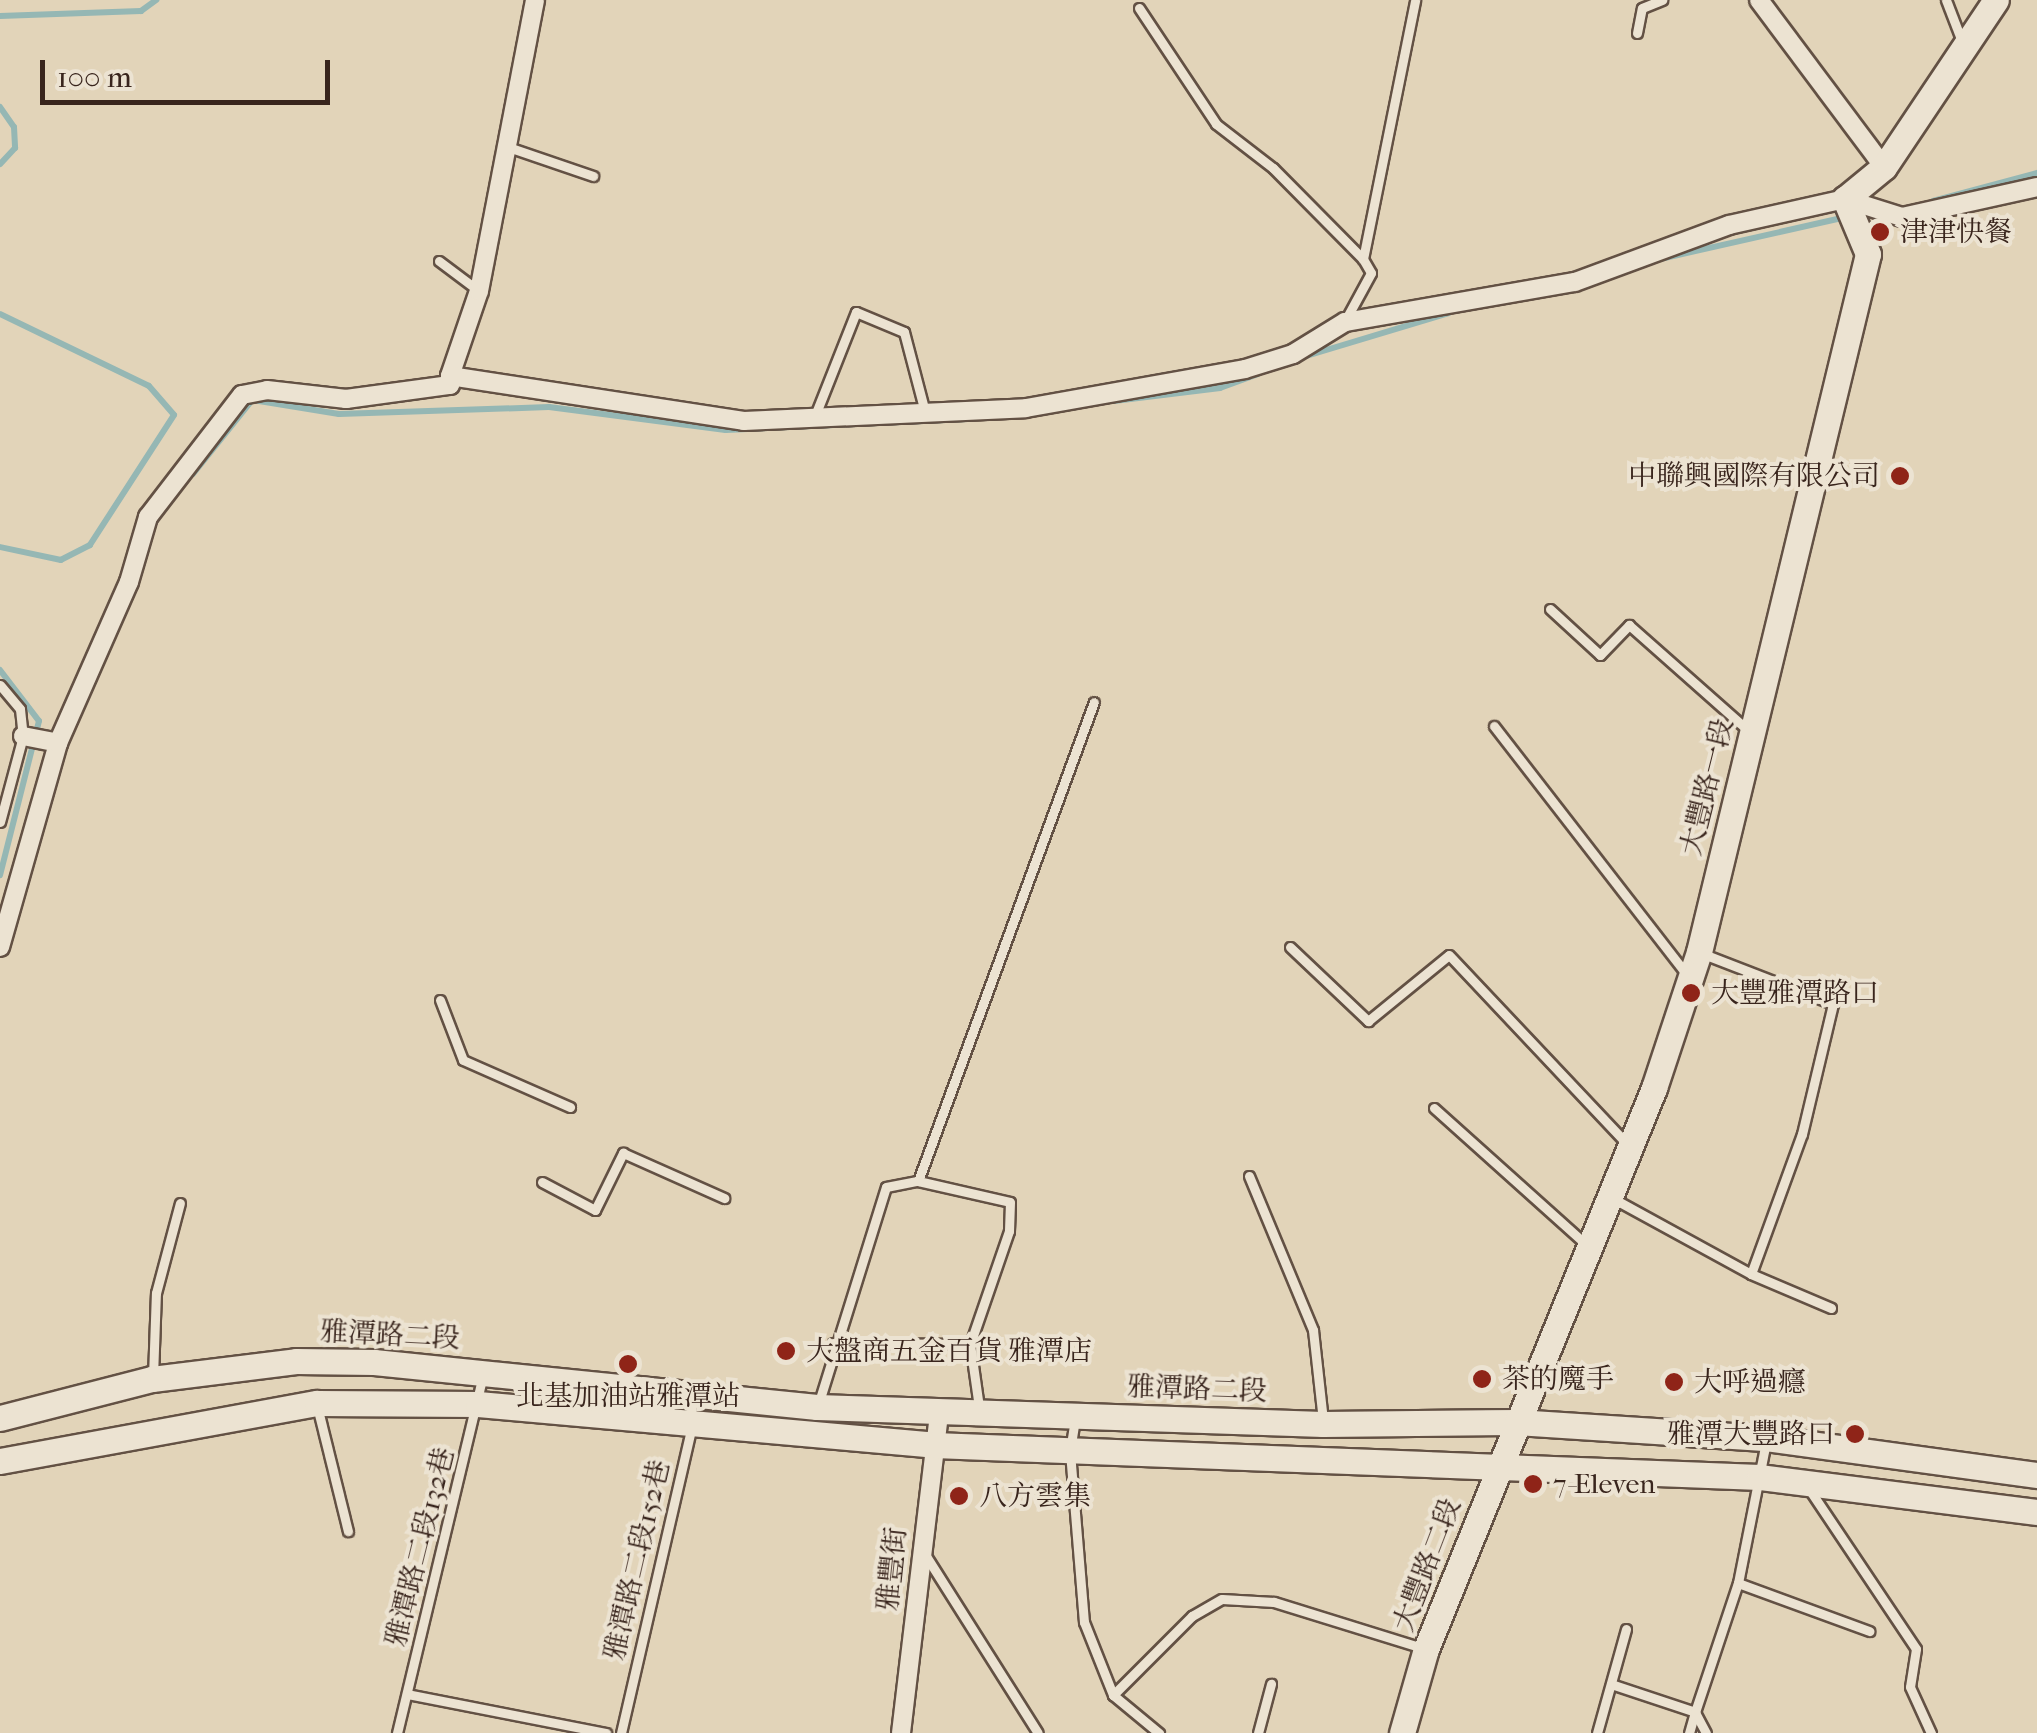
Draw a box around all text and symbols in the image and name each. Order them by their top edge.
scale bar [45,40,335,102]
text: 100 m [57,60,132,95]
place label: 津津快餐 [1900,215,2012,249]
marker: 津津快餐 [1869,221,1891,243]
place label: 中聯興國際有限公司 [1628,459,1880,493]
marker: 中聯興國際有限公司 [1889,465,1911,487]
street label: 大豐路一段 [1674,715,1740,859]
place label: 大豐雅潭路口 [1711,976,1879,1010]
marker: 大豐雅潭路口 [1680,982,1702,1004]
street label: 雅潭路二段 [319,1315,461,1355]
place label: 大盤商五金百貨 雅潭店 [806,1334,1092,1368]
marker: 大盤商五金百貨 雅潭店 [775,1340,797,1362]
marker: 北基加油站雅潭站 [617,1353,639,1375]
place label: 茶的魔手 [1502,1362,1614,1396]
place label: 大呼過癮 [1694,1365,1806,1399]
marker: 茶的魔手 [1471,1368,1493,1390]
street label: 雅潭路二段 [1126,1370,1268,1408]
marker: 大呼過癮 [1663,1371,1685,1393]
place label: 北基加油站雅潭站 [516,1379,740,1413]
place label: 雅潭大豐路口 [1667,1417,1835,1451]
marker: 雅潭大豐路口 [1844,1423,1866,1445]
street label: 雅潭路二段132巷 [379,1444,461,1650]
street label: 雅潭路二段152巷 [598,1457,676,1663]
place label: 7-Eleven [1553,1467,1656,1501]
marker: 7-Eleven [1522,1473,1544,1495]
place label: 八方雲集 [979,1479,1091,1513]
marker: 八方雲集 [948,1485,970,1507]
street label: 大豐路二段 [1386,1494,1468,1636]
street label: 雅豐街 [871,1525,913,1613]

